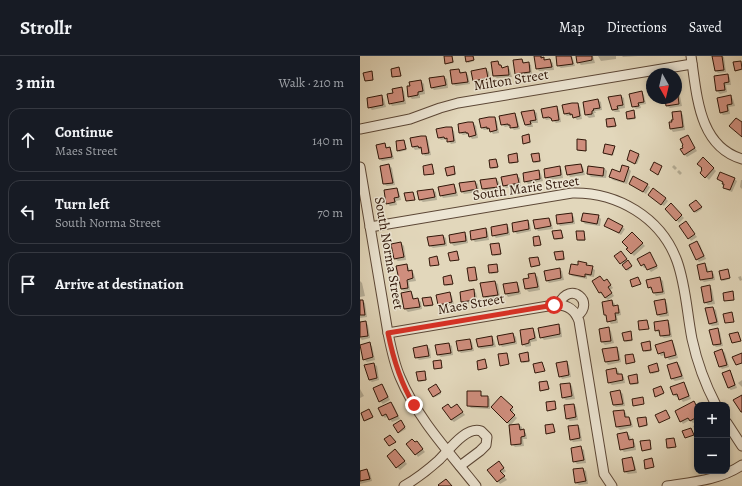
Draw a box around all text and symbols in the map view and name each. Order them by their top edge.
text: Strollr [20,15,72,41]
text: Map [559,18,585,37]
text: Directions [607,18,667,37]
text: Saved [689,18,722,37]
street label: Milton Street [472,65,550,95]
north arrow [646,68,682,104]
text: 3 min [16,71,55,94]
text: Walk · 210 m [279,74,344,91]
text: Continue [55,122,113,142]
icon: ahead [17,129,39,151]
text: 140 m [312,132,343,149]
text: Maes Street [55,142,118,159]
street label: South Marie Street [471,171,581,205]
text: Turn left [55,194,110,214]
street label: South Norma Street [370,195,408,311]
icon: left [17,201,39,223]
text: 70 m [317,204,343,221]
text: South Norma Street [55,214,161,231]
icon: arrive [17,273,39,295]
text: Arrive at destination [55,274,184,294]
street label: Maes Street [436,289,506,319]
route start [545,296,563,314]
route end [405,396,423,414]
map controls [694,402,730,474]
button: + [694,402,730,438]
button: − [694,438,730,474]

